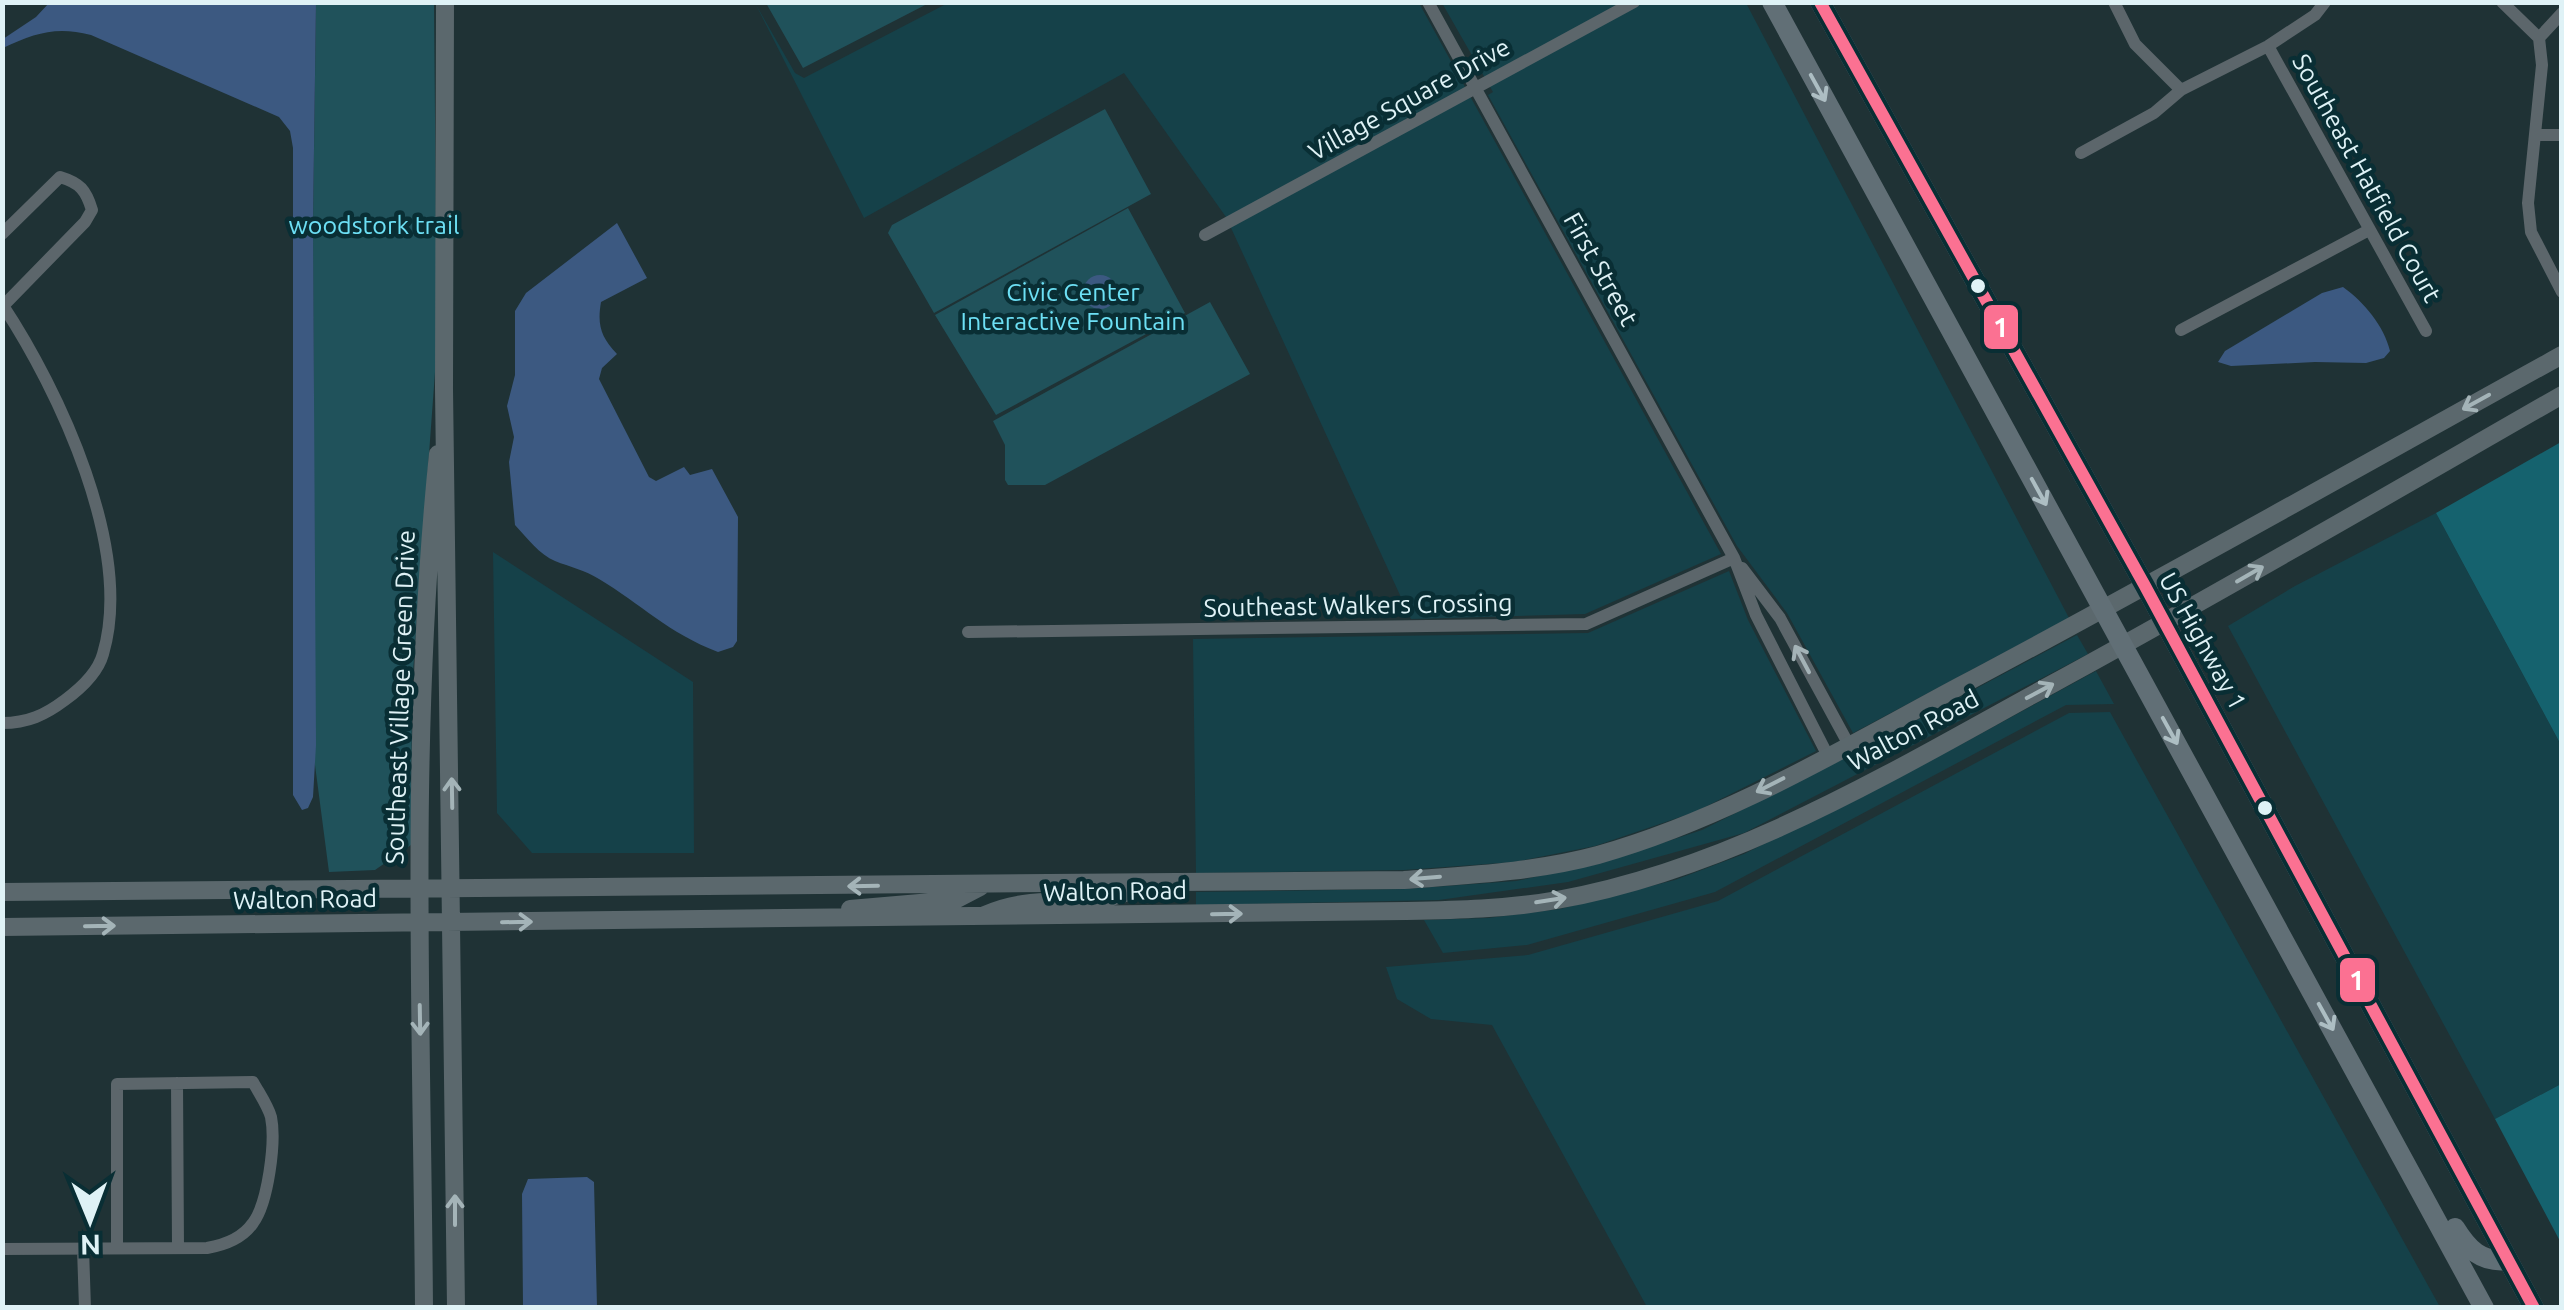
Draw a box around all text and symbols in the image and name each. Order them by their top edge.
street label: Village Square Drive [1304,32,1514,166]
street label: Southeast Hatfield Court [2287,49,2447,307]
one-way arrow [1809,73,1829,102]
street label: First Street [1558,208,1644,331]
park label: woodstork trail [288,211,460,239]
unlabelled marker [1968,276,1988,296]
park label: Civic Center Interactive Fountain [961,278,1185,335]
line badge: 1 [1982,303,2020,351]
text: 1 [1993,311,2009,342]
one-way arrow [2462,393,2492,413]
one-way arrow [2030,476,2049,506]
street label: Southeast Village Green Drive [380,529,420,865]
one-way arrow [2234,564,2264,584]
street label: US Highway 1 [2154,568,2252,714]
street label: Southeast Walkers Crossing [1203,588,1513,622]
one-way arrow [1792,645,1812,675]
one-way arrow [2025,680,2055,700]
street label: Walton Road [1843,684,1983,776]
one-way arrow [2161,716,2180,746]
one-way arrow [1755,776,1785,795]
one-way arrow [442,777,461,809]
unlabelled marker [2255,798,2275,818]
one-way arrow [1410,869,1442,888]
one-way arrow [848,876,880,895]
street label: Walton Road [1043,876,1187,906]
street label: Walton Road [233,884,377,914]
one-way arrow [1534,890,1567,909]
one-way arrow [1210,904,1242,924]
one-way arrow [500,912,532,932]
one-way arrow [82,916,115,936]
line badge: 1 [2338,956,2377,1004]
text: 1 [2349,964,2365,995]
one-way arrow [2316,1001,2336,1031]
one-way arrow [411,1004,430,1036]
north arrow [40,1170,140,1270]
one-way arrow [446,1195,465,1227]
text: N [80,1230,101,1261]

